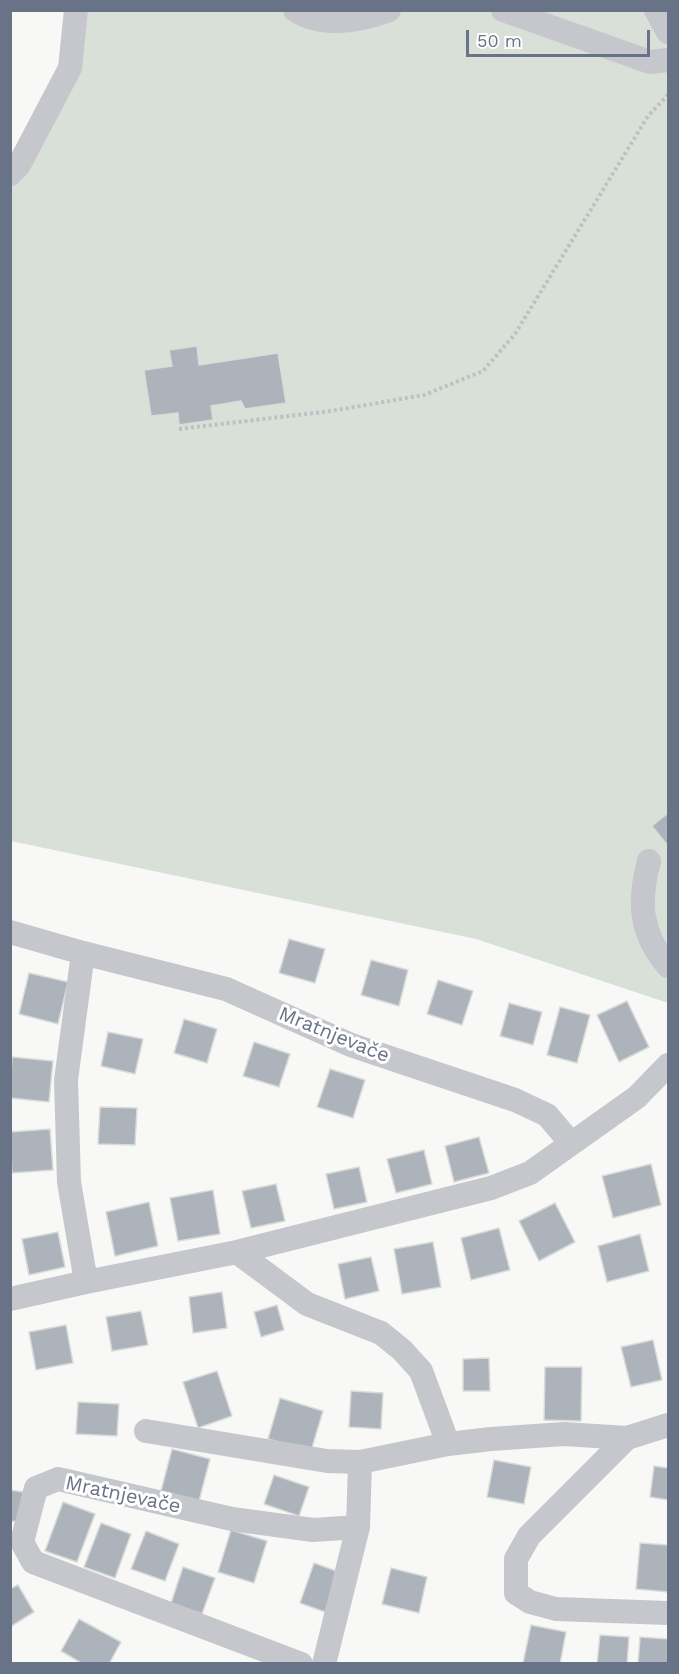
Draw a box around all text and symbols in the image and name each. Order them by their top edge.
scale bar [469,18,654,56]
text: 50 m [477,30,522,51]
street label: Mratnjevače [275,1002,393,1068]
street label: Mratnjevače [63,1471,183,1519]

